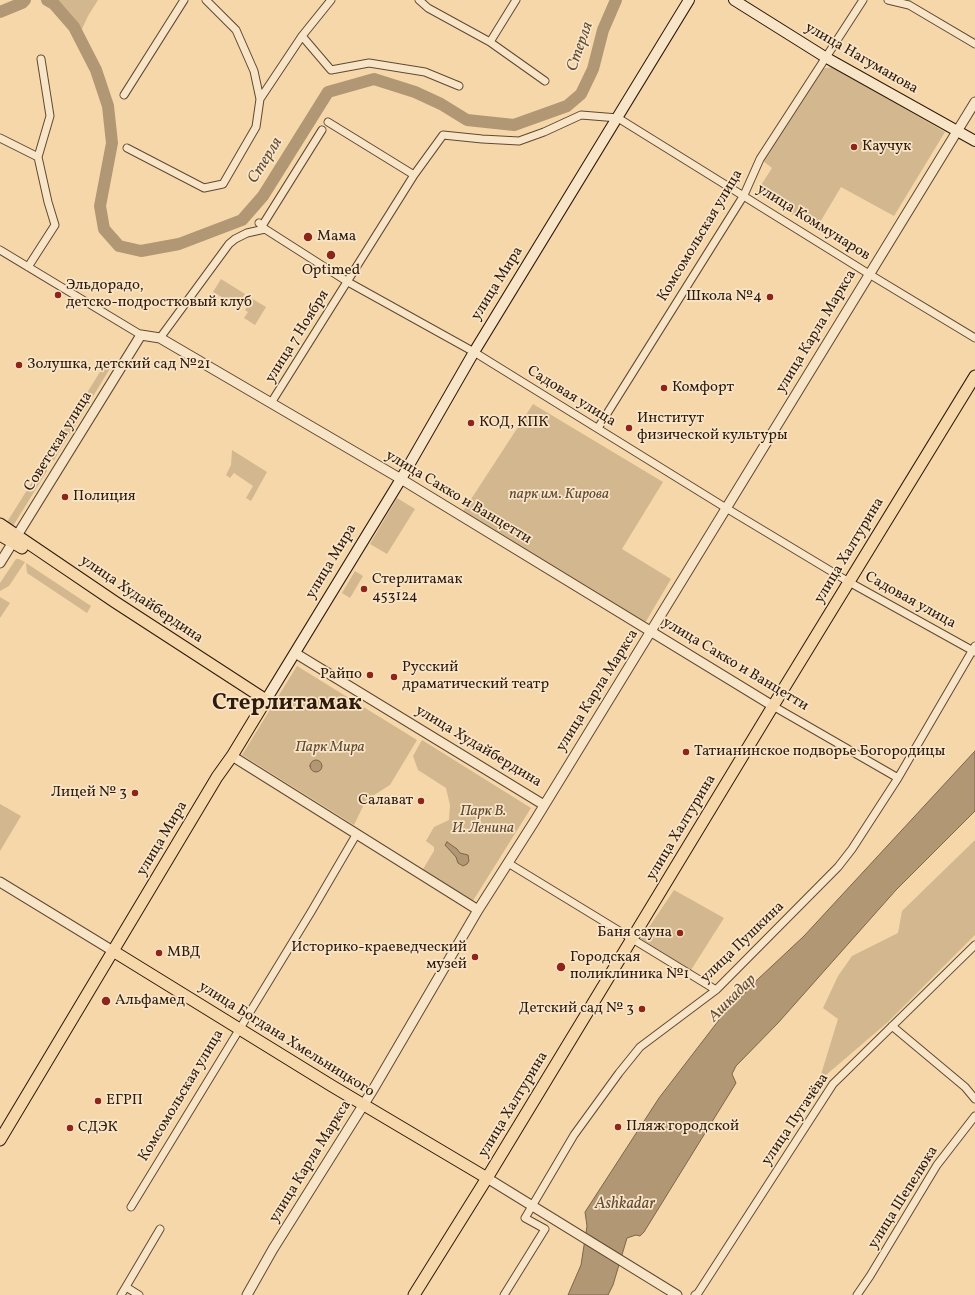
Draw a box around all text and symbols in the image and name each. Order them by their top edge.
street label: улица Нагуманова [801,19,921,99]
water label: Стерля [564,20,598,74]
water label: Стерля [244,134,288,188]
place label: Каучук [862,138,911,156]
marker: Каучук [849,142,859,152]
street label: Комсомольская улица [655,167,747,305]
street label: улица Коммунаров [753,181,873,265]
place label: Мама [317,228,356,246]
marker: Мама [302,231,314,243]
street label: улица Мира [468,244,528,324]
marker: Optimed [325,249,337,261]
place label: Optimed [302,262,360,280]
street label: улица Карла Маркса [773,267,861,397]
place label: Эльдорадо, детско-подростковый клуб [66,277,252,312]
street label: улица 7 Ноября [262,287,334,387]
place label: Школа №4 [686,288,762,306]
marker: Эльдорадо, детско-подростковый клуб [53,290,63,300]
marker: Школа №4 [765,292,775,302]
place label: Золушка, детский сад №21 [27,356,211,374]
marker: Золушка, детский сад №21 [14,360,24,370]
street label: Садовая улица [523,363,619,431]
place label: Комфорт [672,379,734,397]
marker: Комфорт [659,383,669,393]
street label: Советская улица [21,389,97,495]
place label: Институт физической культуры [637,410,788,445]
place label: КОД, КПК [479,414,549,432]
marker: КОД, КПК [466,418,476,428]
marker: Институт физической культуры [624,423,634,433]
street label: улица Сакко и Ванцетти [382,447,534,549]
park label: парк им. Кирова [509,486,609,504]
place label: Полиция [73,488,136,506]
marker: Полиция [60,492,70,502]
street label: улица Халтурина [811,495,889,607]
street label: улица Мира [303,521,361,603]
street label: улица Худайбердина [76,552,206,648]
street label: Садовая улица [861,569,959,633]
place label: Стерлитамак 453124 [372,571,462,606]
marker: Стерлитамак 453124 [359,584,369,594]
street label: улица Сакко и Ванцетти [659,614,811,716]
street label: улица Карла Маркса [553,627,643,755]
place label: Русский драматический театр [402,659,549,694]
place label: Райпо [320,666,362,684]
marker: Райпо [365,670,375,680]
marker: Русский драматический театр [389,672,399,682]
district label: Стерлитамак [212,691,362,719]
street label: улица Худайбердина [411,702,545,792]
park label: Парк Мира [295,739,365,757]
place label: Татианинское подворье Богородицы [694,743,945,761]
marker: Татианинское подворье Богородицы [681,747,691,757]
street label: улица Халтурина [643,772,721,884]
place label: Лицей № 3 [51,784,127,802]
marker: Лицей № 3 [130,788,140,798]
place label: Салават [358,792,413,810]
marker: Салават [416,796,426,806]
street label: улица Мира [134,798,192,880]
park label: Парк В. И. Ленина [452,803,514,838]
street label: улица Пушкина [697,898,789,988]
place label: Баня сауна [597,924,672,942]
marker: Баня сауна [675,928,685,938]
place label: Историко-краеведческий музей [291,939,467,974]
place label: МВД [167,944,201,962]
marker: МВД [154,948,164,958]
place label: Городская поликлиника №1 [570,949,689,984]
marker: Историко-краеведческий музей [470,952,480,962]
marker: Городская поликлиника №1 [555,961,567,973]
water label: Ашкадар [705,971,761,1027]
street label: улица Богдана Хмельницкого [195,978,377,1102]
place label: Альфамед [115,992,185,1010]
marker: Альфамед [100,995,112,1007]
place label: Детский сад № 3 [519,1000,634,1018]
marker: Детский сад № 3 [637,1004,647,1014]
street label: Комсомольская улица [136,1027,228,1165]
street label: улица Халтурина [475,1049,553,1161]
street label: улица Пугачёва [759,1071,833,1169]
place label: ЕГРП [106,1092,143,1110]
marker: ЕГРП [93,1096,103,1106]
street label: улица Карла Маркса [266,1098,356,1226]
place label: Пляж городской [626,1118,739,1136]
place label: СДЭК [78,1119,118,1137]
marker: Пляж городской [613,1122,623,1132]
marker: СДЭК [65,1123,75,1133]
street label: улица Шепелюка [865,1143,943,1253]
water label: Ashkadar [595,1195,655,1215]

